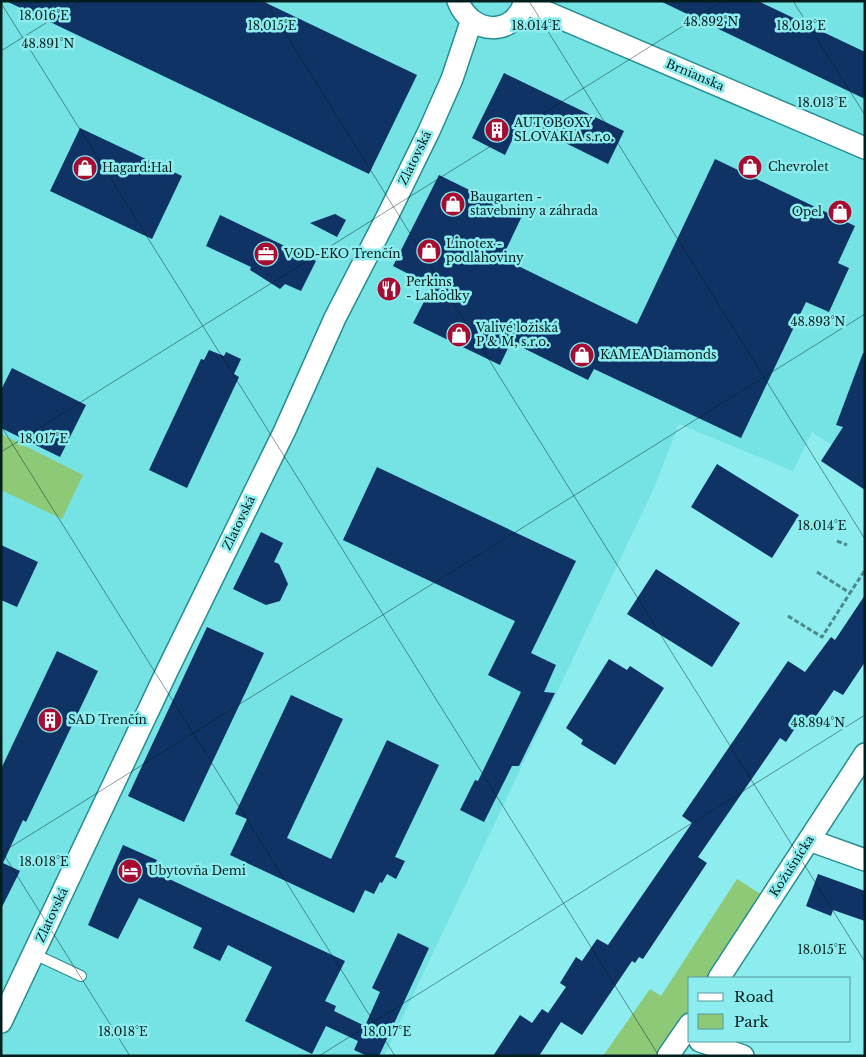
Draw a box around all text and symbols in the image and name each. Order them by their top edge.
text: 18.016°E [19,8,69,23]
text: 48.892°N [684,14,739,29]
text: 18.015°E [247,18,297,33]
text: 18.014°E [511,18,561,33]
text: 18.013°E [776,18,826,33]
text: 48.891°N [22,36,75,51]
street label: Brnianska [664,56,727,94]
text: 18.013°E [797,95,847,110]
place label: AUTOBOXY SLOVAKIA s.r.o. [513,115,614,144]
building icon: AUTOBOXY SLOVAKIA s.r.o. [484,117,510,143]
street label: Zlatovská [395,128,434,187]
shop icon: Chevrolet [737,154,763,180]
shop icon: Hagard:Hal [72,155,98,181]
place label: Chevrolet [768,159,829,174]
place label: Hagard:Hal [102,160,172,175]
place label: Baugarten - stavebniny a záhrada [470,189,598,218]
shop icon: Baugarten - stavebniny a záhrada [440,191,466,217]
shop icon: Opel [827,199,853,225]
place label: Opel [792,204,822,219]
place label: Linotex - podlahoviny [446,236,524,265]
shop icon: Linotex - podlahoviny [416,238,442,264]
office icon: VOD-EKO Trenčín [253,241,279,267]
place label: VOD-EKO Trenčín [283,246,401,261]
place label: Perkins - Lahôdky [406,274,470,303]
restaurant icon: Perkins - Lahôdky [376,276,402,302]
text: 48.893°N [791,314,846,329]
place label: Valivé ložiská P & M, s.r.o. [475,320,559,349]
shop icon: Valivé ložiská P & M, s.r.o. [446,322,472,348]
shop icon: KAMEA Diamonds [569,342,595,368]
place label: KAMEA Diamonds [600,347,717,362]
text: 18.017°E [20,431,68,446]
street label: Zlatovská [219,493,258,552]
text: 18.014°E [797,518,847,533]
building icon: SAD Trenčín [37,707,63,733]
place label: SAD Trenčín [68,712,147,727]
text: 48.894°N [791,715,845,730]
street label: Kožušnícka [766,832,817,899]
text: 18.018°E [19,854,69,869]
hotel icon: Ubytovňa Demi [117,858,143,884]
place label: Ubytovňa Demi [148,863,246,878]
street label: Zlatovská [32,885,71,945]
text: 18.015°E [797,942,847,957]
legend [688,977,851,1042]
text: Road [734,987,774,1006]
text: Park [734,1012,770,1031]
text: 18.018°E [98,1024,148,1039]
text: 18.017°E [363,1024,411,1039]

